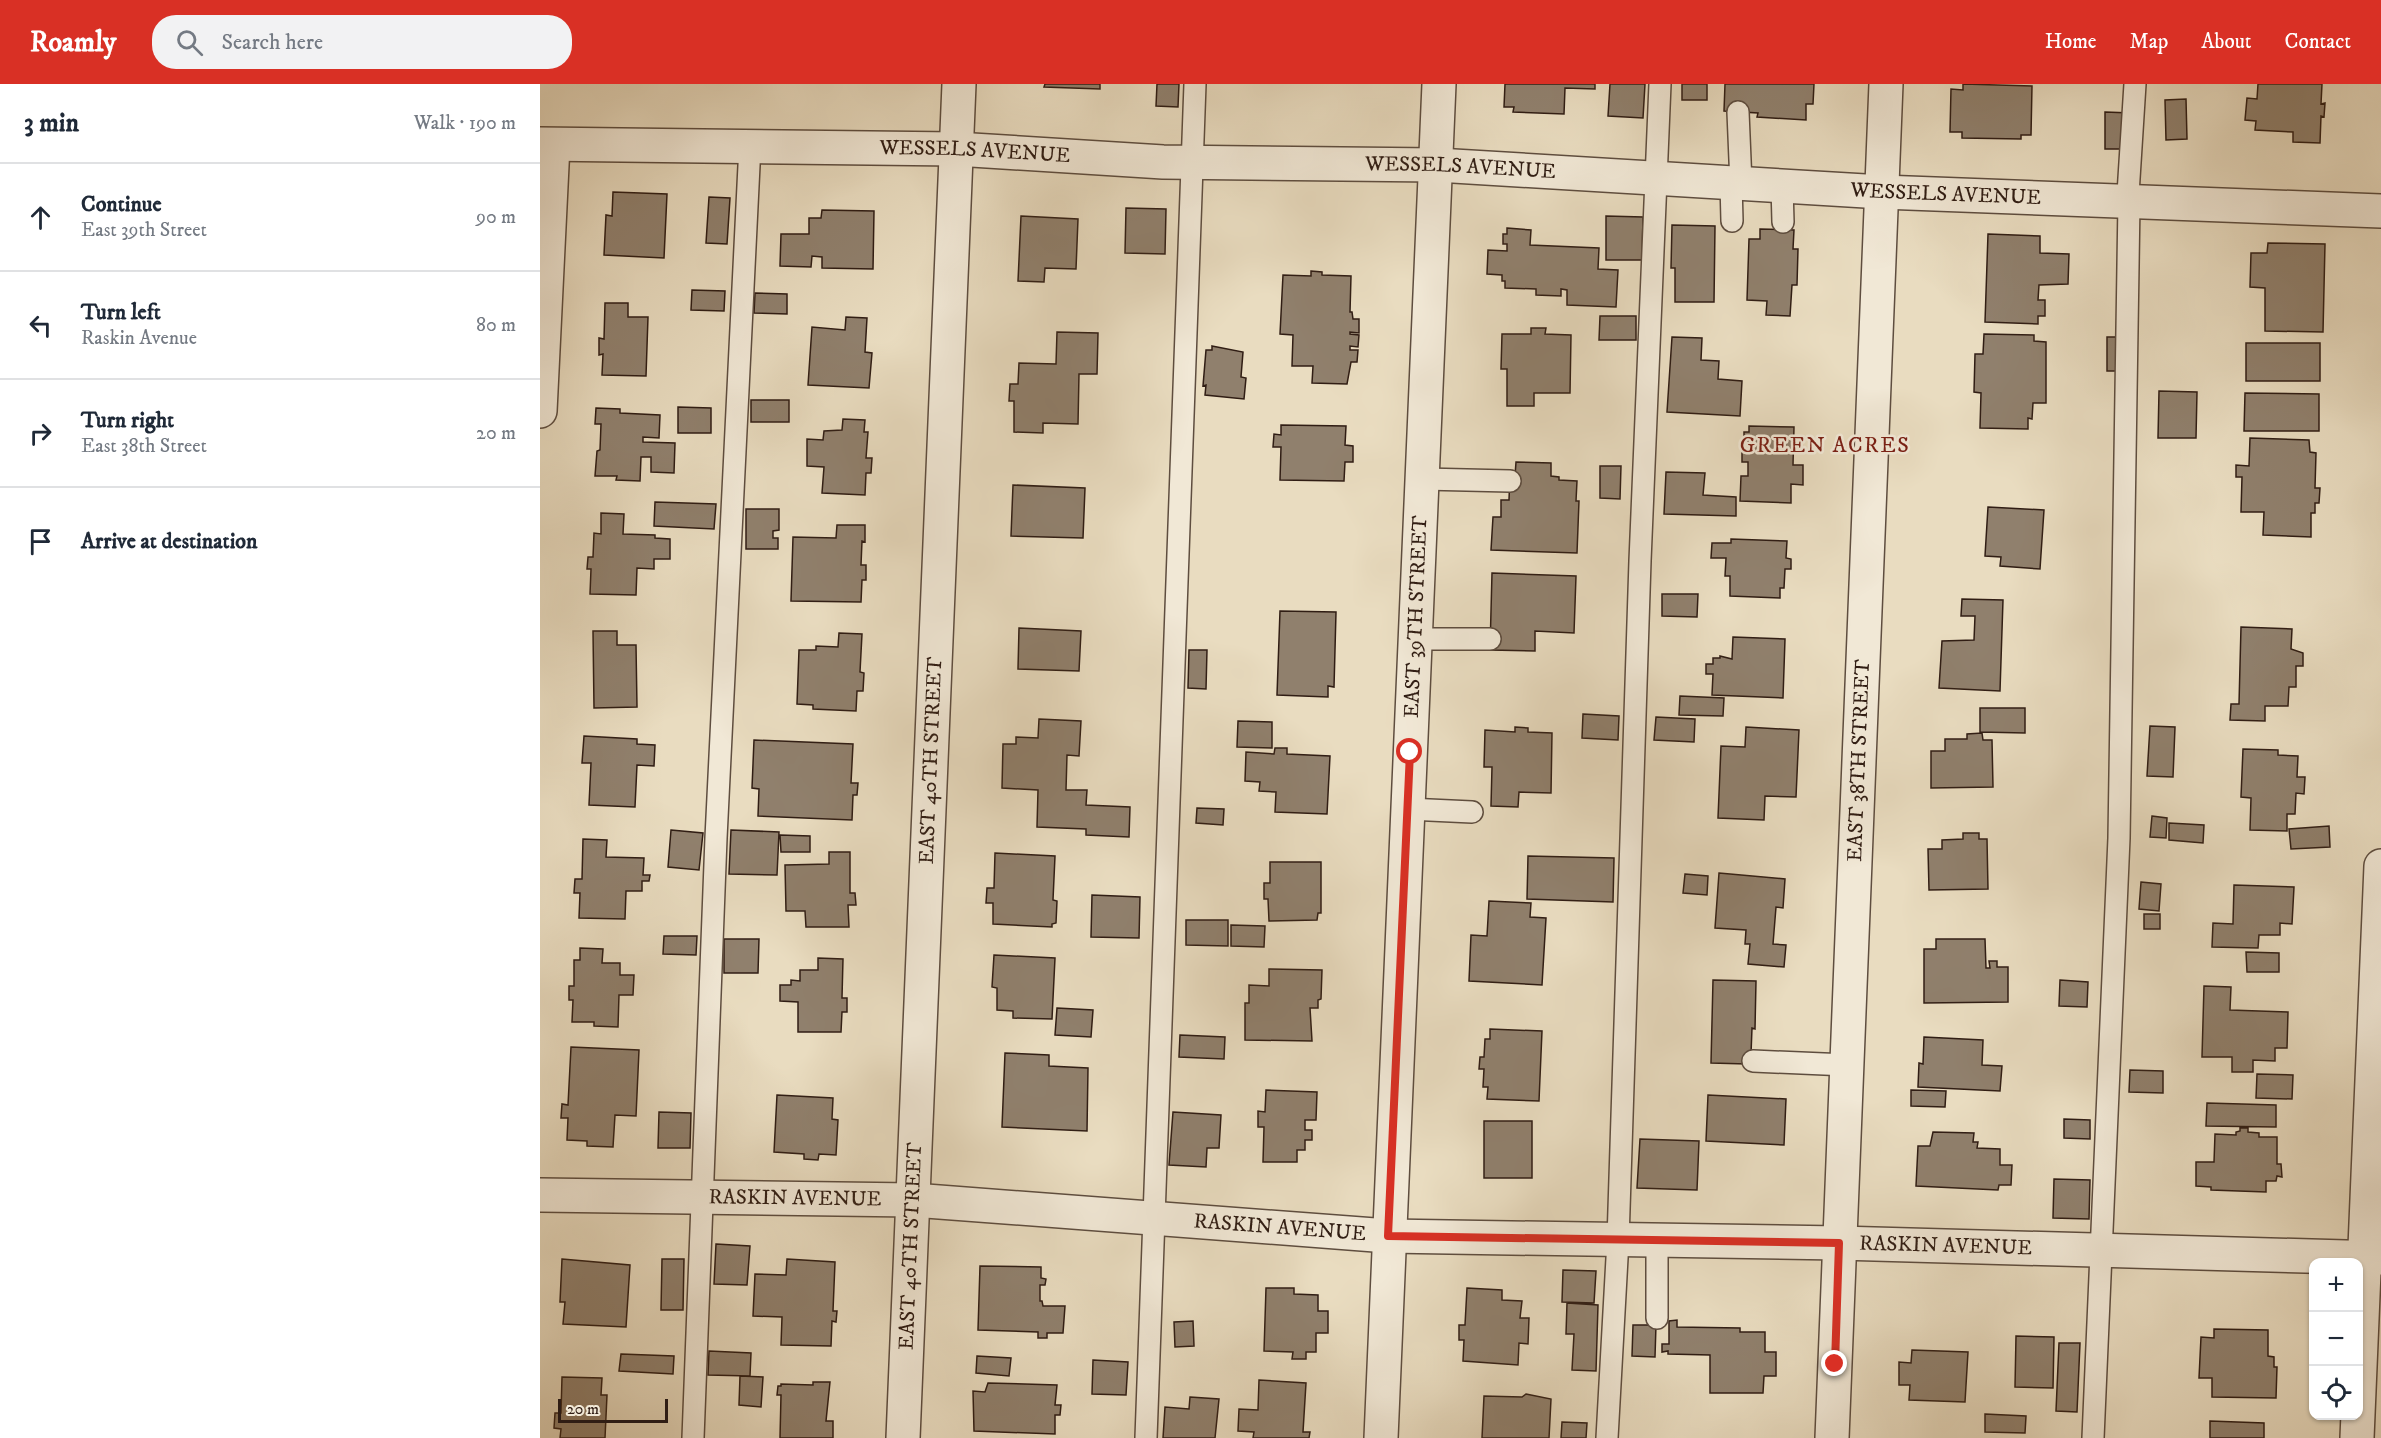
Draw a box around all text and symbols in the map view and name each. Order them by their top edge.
search box [152,15,572,69]
text: Roamly [30,25,116,60]
icon: search [173,26,206,59]
text: Search here [221,29,323,56]
text: Home [2045,29,2097,55]
text: Map [2130,29,2168,55]
text: About [2201,29,2252,55]
text: Contact [2285,29,2351,55]
text: 3 min [24,107,79,140]
text: Walk · 190 m [414,111,516,136]
street label: WESSELS AVENUE [878,135,1071,169]
street label: WESSELS AVENUE [1364,151,1557,185]
street label: WESSELS AVENUE [1848,177,2042,211]
text: Continue [81,191,162,218]
icon: ahead [24,201,57,234]
text: 90 m [476,205,516,230]
text: East 39th Street [81,218,207,243]
text: Turn left [81,299,161,326]
icon: left [24,309,57,342]
text: 80 m [476,313,516,338]
text: Raskin Avenue [81,326,197,351]
text: Turn right [81,407,174,434]
icon: right [24,417,57,450]
text: 20 m [476,421,516,446]
district label: GREEN ACRES [1740,432,1910,459]
text: East 38th Street [81,434,207,459]
street label: EAST 39TH STREET [1399,515,1434,719]
icon: arrive [24,525,57,558]
text: Arrive at destination [81,528,258,555]
street label: EAST 40TH STREET [914,656,948,865]
street label: EAST 38TH STREET [1842,659,1876,862]
route start [1396,738,1422,764]
street label: EAST 40TH STREET [894,1142,928,1350]
street label: RASKIN AVENUE [708,1184,882,1213]
street label: RASKIN AVENUE [1193,1208,1367,1247]
street label: RASKIN AVENUE [1859,1231,2032,1261]
map controls [2309,1258,2363,1420]
button: + [2309,1258,2363,1312]
button: − [2309,1312,2363,1366]
route end [1821,1350,1847,1376]
button: locate [2309,1366,2363,1420]
scale bar [558,1396,668,1424]
text: 20 m [567,1399,599,1419]

